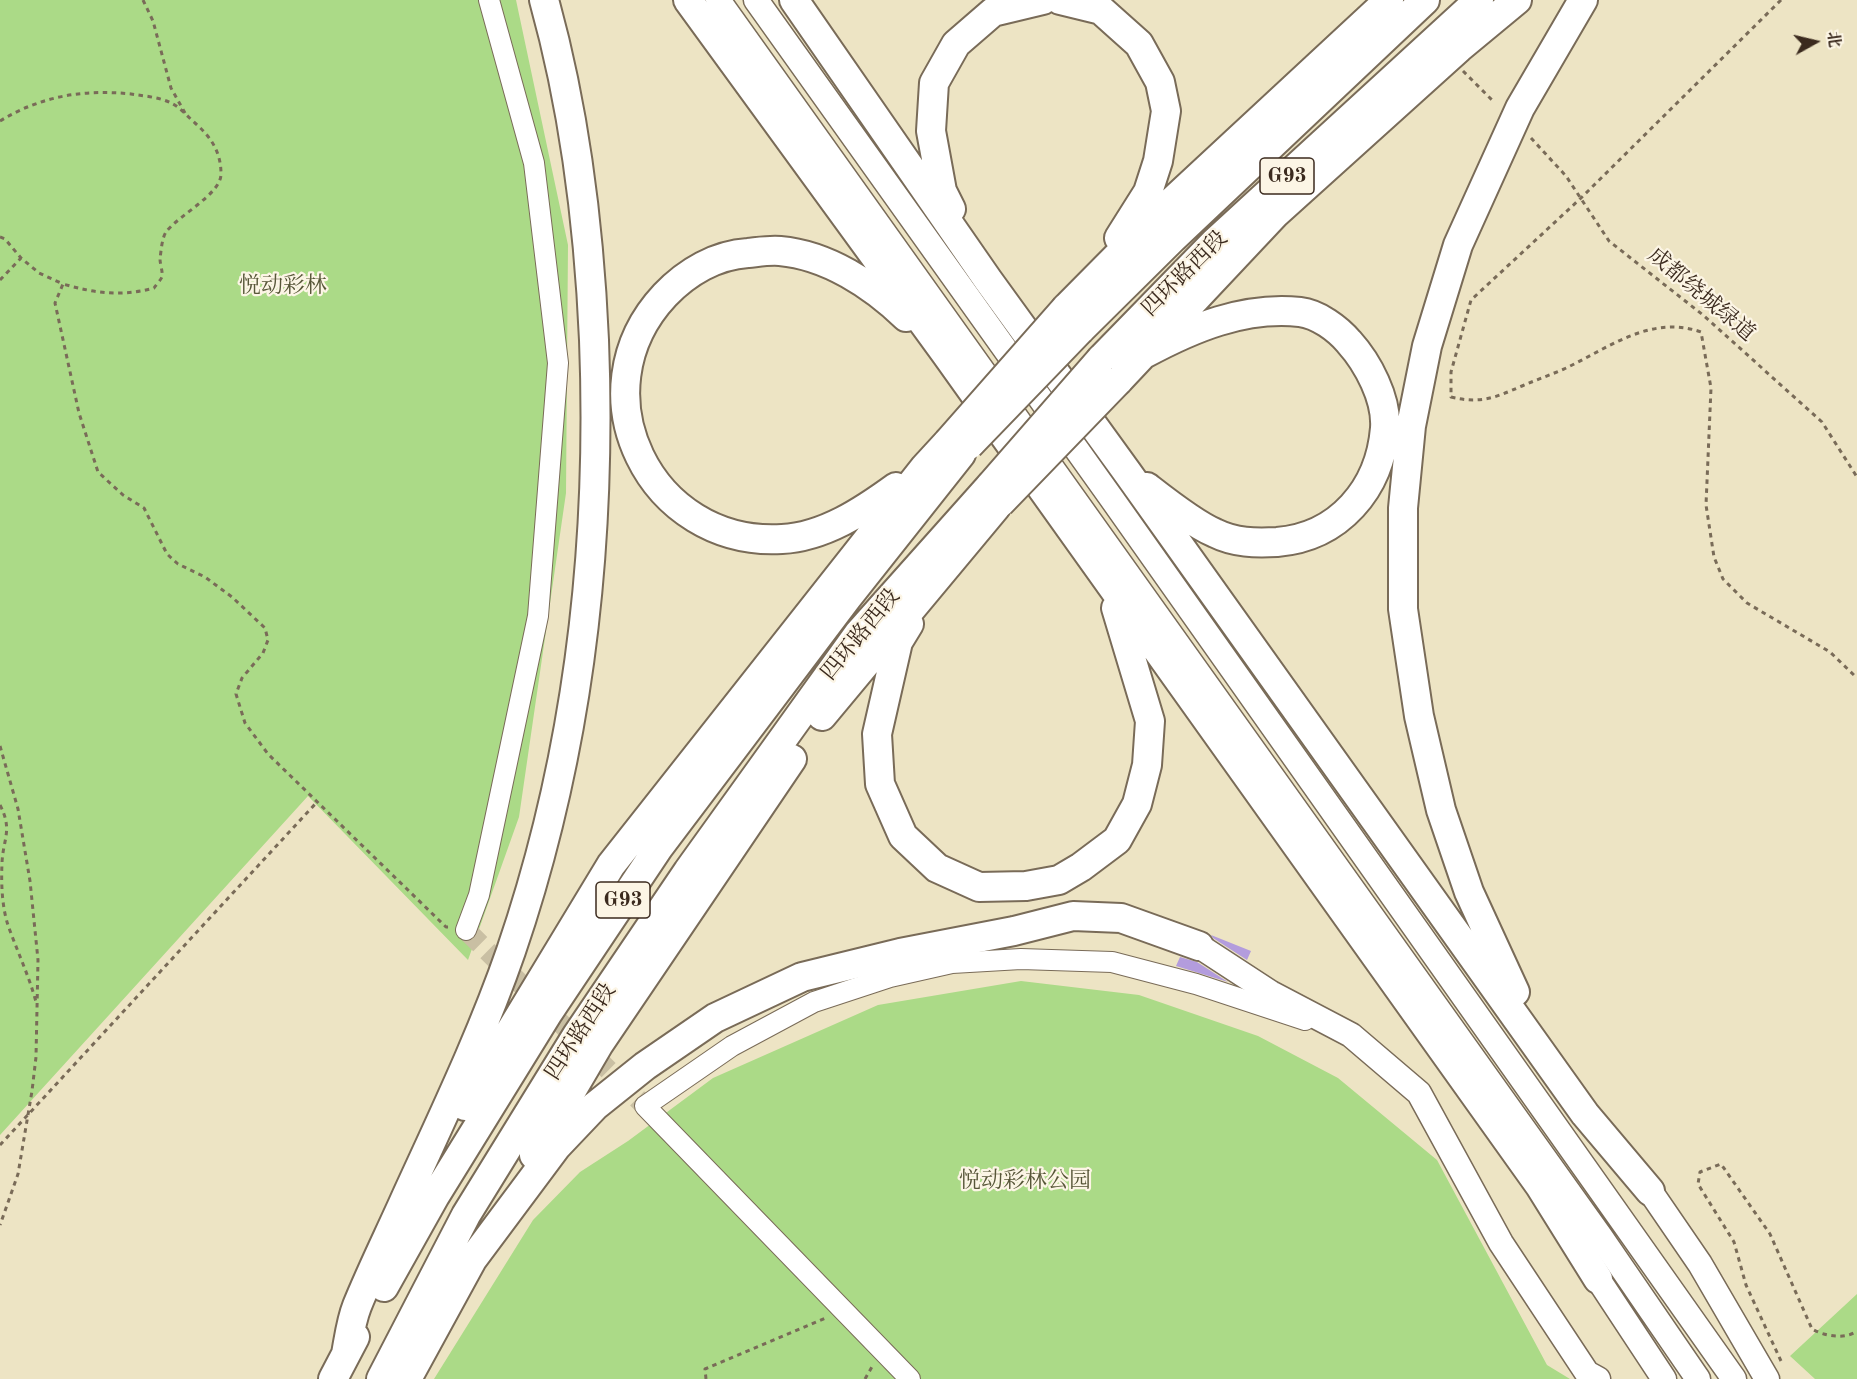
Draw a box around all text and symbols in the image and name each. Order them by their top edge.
north arrow [1785,12,1845,72]
text: 北 [1824,30,1842,49]
road number: G93 [1260,158,1314,194]
street label: 四环路西段 [1137,226,1233,322]
street label: 成都绕城绿道 [1642,242,1760,348]
park label: 悦动彩林 [239,273,327,299]
street label: 四环路西段 [816,584,906,686]
road number: G93 [596,882,650,918]
street label: 四环路西段 [540,979,622,1085]
park label: 悦动彩林公园 [959,1168,1091,1194]

